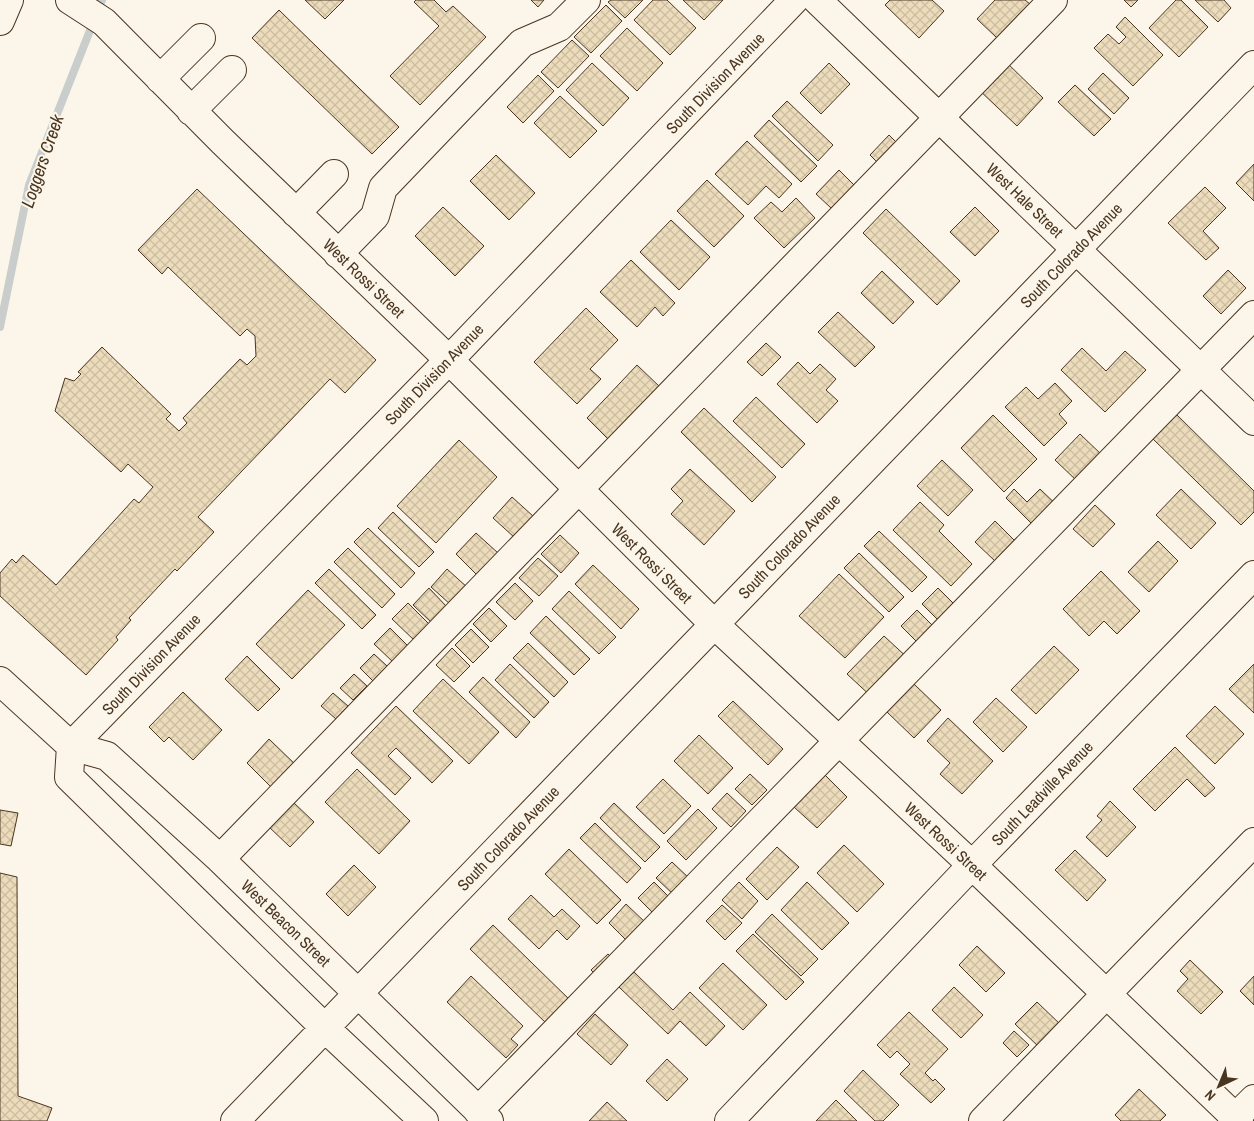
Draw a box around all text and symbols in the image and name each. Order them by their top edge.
street label: South Division Avenue [661,27,769,139]
water label: Loggers Creek [14,111,70,211]
street label: West Hale Street [982,158,1068,243]
street label: South Colorado Avenue [1015,198,1127,312]
street label: West Rossi Street [318,233,410,323]
street label: South Division Avenue [380,318,488,430]
street label: South Colorado Avenue [733,489,845,603]
street label: West Rossi Street [607,518,697,608]
street label: South Division Avenue [97,608,205,720]
street label: South Leadville Avenue [986,736,1098,850]
street label: South Colorado Avenue [452,781,564,895]
street label: West Rossi Street [900,797,992,885]
street label: West Beacon Street [236,875,336,972]
north arrow [1194,1061,1244,1111]
text: N [1201,1086,1219,1105]

